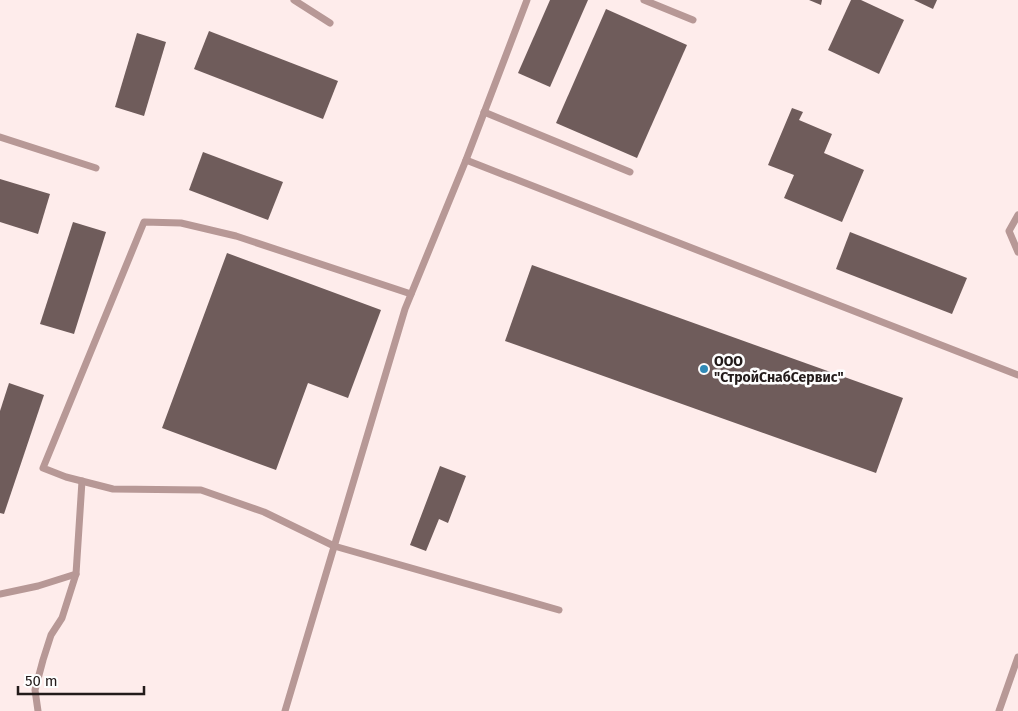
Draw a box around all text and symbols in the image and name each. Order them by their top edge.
place label: ООО "СтройСнабСервис" [714,353,844,386]
marker: ООО "СтройСнабСервис" [698,363,710,375]
scale bar [18,664,144,696]
text: 50 m [25,672,58,690]

